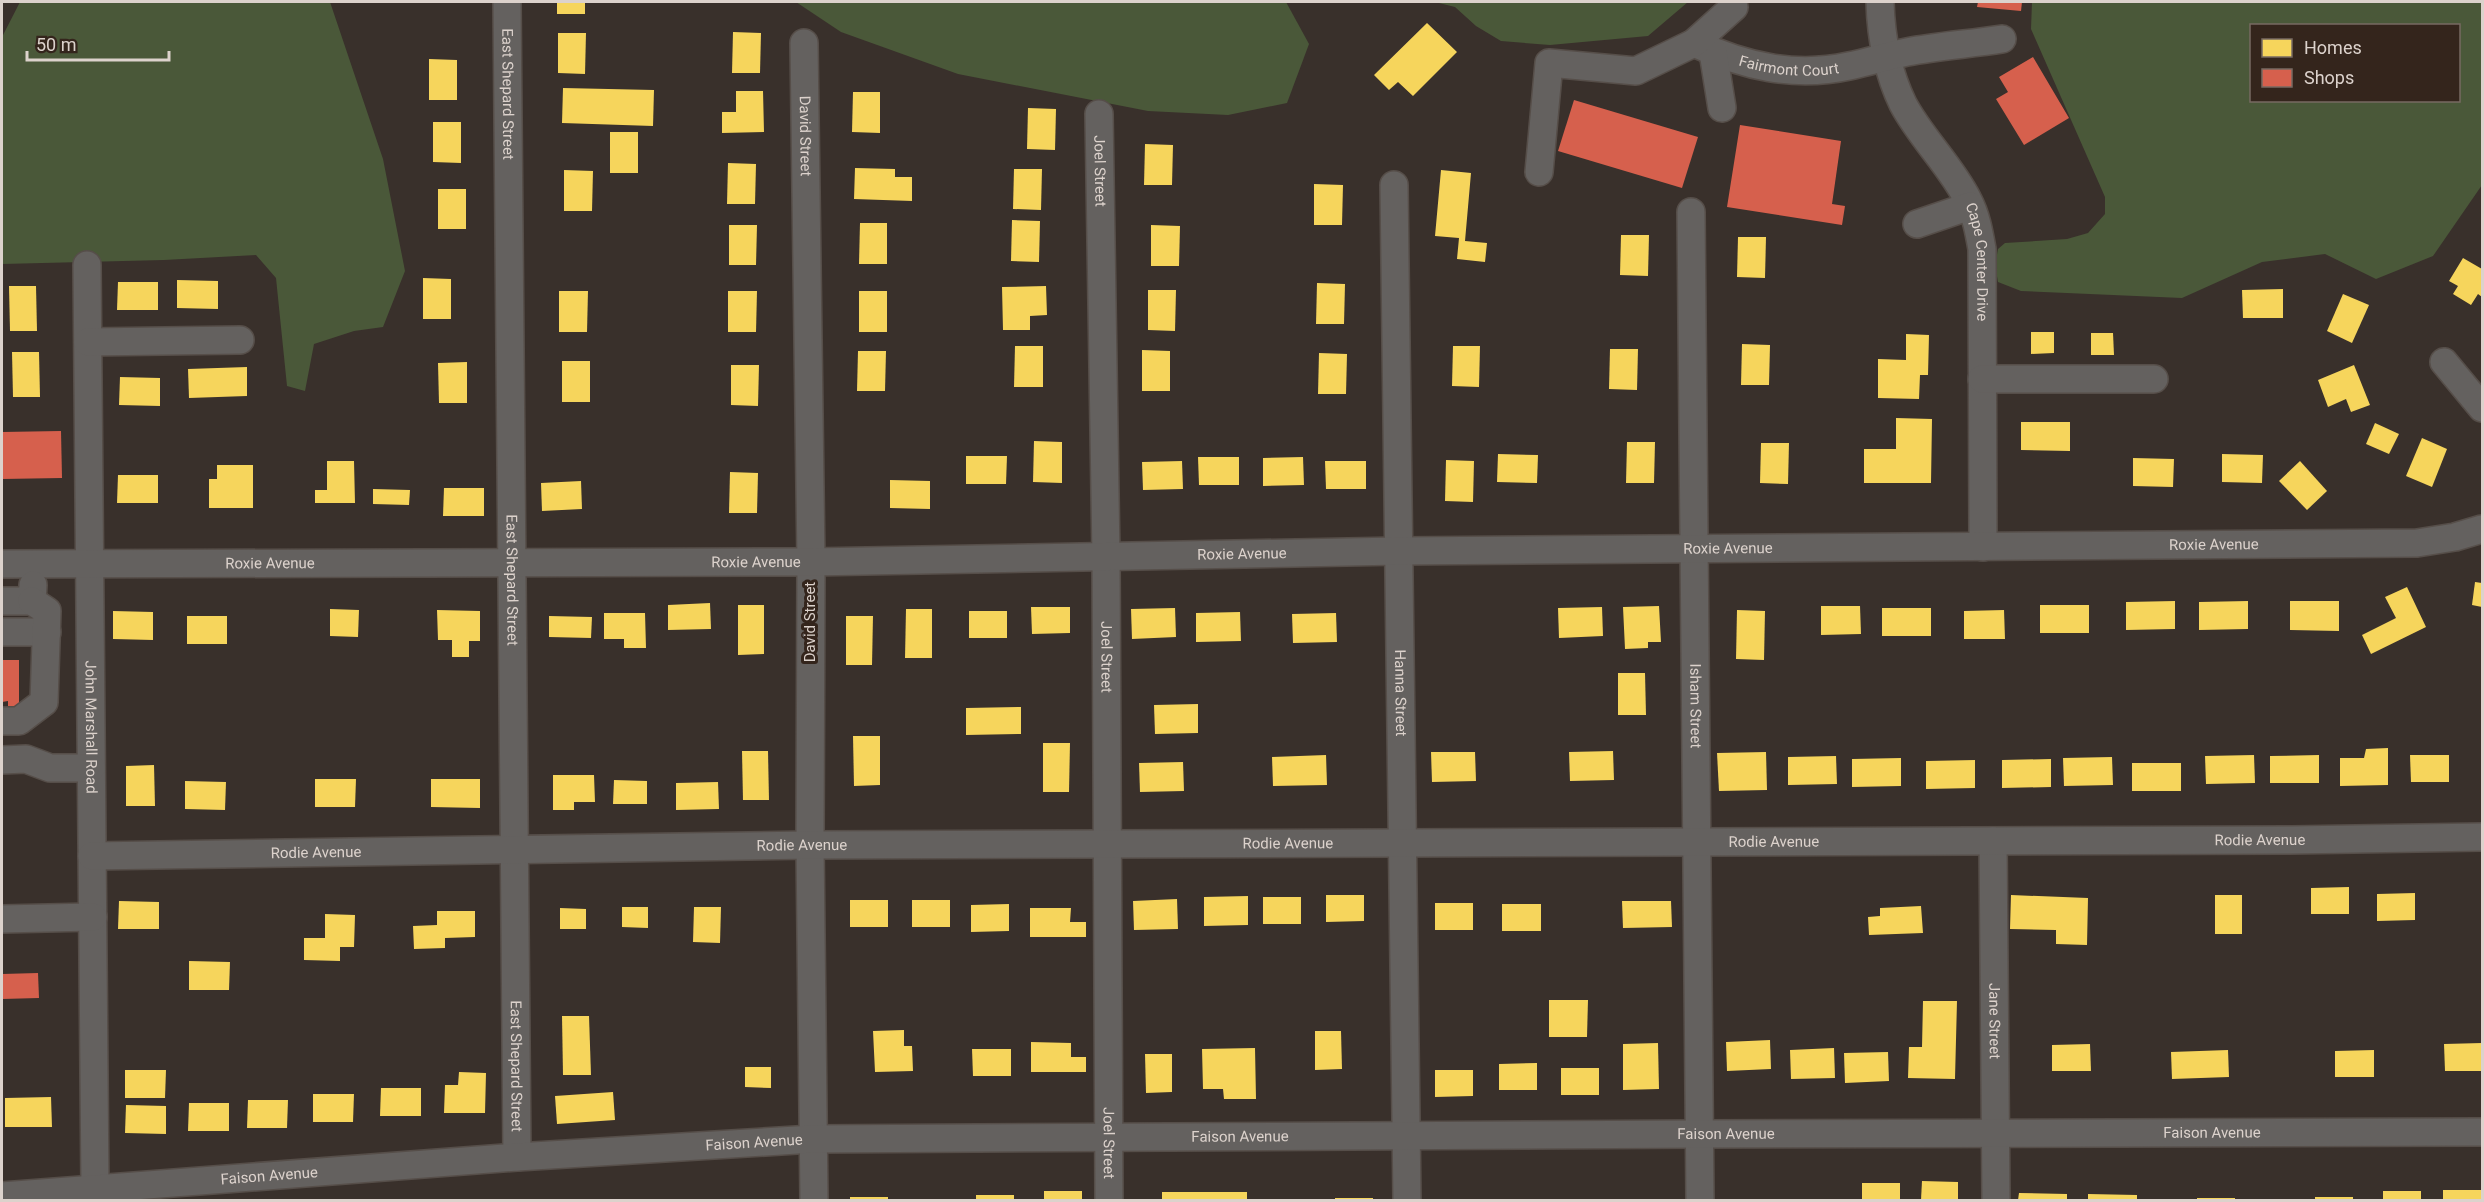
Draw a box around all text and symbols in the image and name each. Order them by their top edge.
scale bar [27,24,170,62]
legend [2250,24,2460,102]
street label: East Shepard Street [498,28,517,160]
text: 50 m [36,34,76,55]
text: Homes [2304,37,2362,58]
street label: Fairmont Court [1737,52,1840,80]
text: Shops [2304,67,2354,88]
street label: David Street [796,96,815,177]
street label: Joel Street [1090,135,1109,207]
street label: Cape Center Drive [1962,200,1991,321]
street label: East Shepard Street [502,514,522,646]
street label: Roxie Avenue [2169,535,2259,554]
street label: Roxie Avenue [1683,539,1773,558]
street label: Roxie Avenue [1197,544,1287,564]
street label: Roxie Avenue [711,553,801,571]
street label: Roxie Avenue [225,554,315,572]
street label: David Street [801,582,819,662]
street label: Joel Street [1097,621,1116,693]
street label: Hanna Street [1391,649,1410,737]
street label: John Marshall Road [81,660,101,794]
street label: Isham Street [1686,663,1705,749]
street label: Rodie Avenue [2215,831,2305,849]
street label: Rodie Avenue [1729,833,1819,851]
street label: Rodie Avenue [1243,834,1333,853]
street label: Rodie Avenue [756,836,847,855]
street label: Rodie Avenue [270,843,362,862]
street label: Jane Street [1985,983,2004,1059]
street label: East Shepard Street [507,1000,526,1132]
street label: Joel Street [1100,1107,1118,1179]
street label: Faison Avenue [2163,1124,2261,1142]
street label: Faison Avenue [1677,1125,1775,1143]
street label: Faison Avenue [1191,1127,1289,1146]
street label: Faison Avenue [705,1131,803,1155]
street label: Faison Avenue [220,1163,318,1188]

